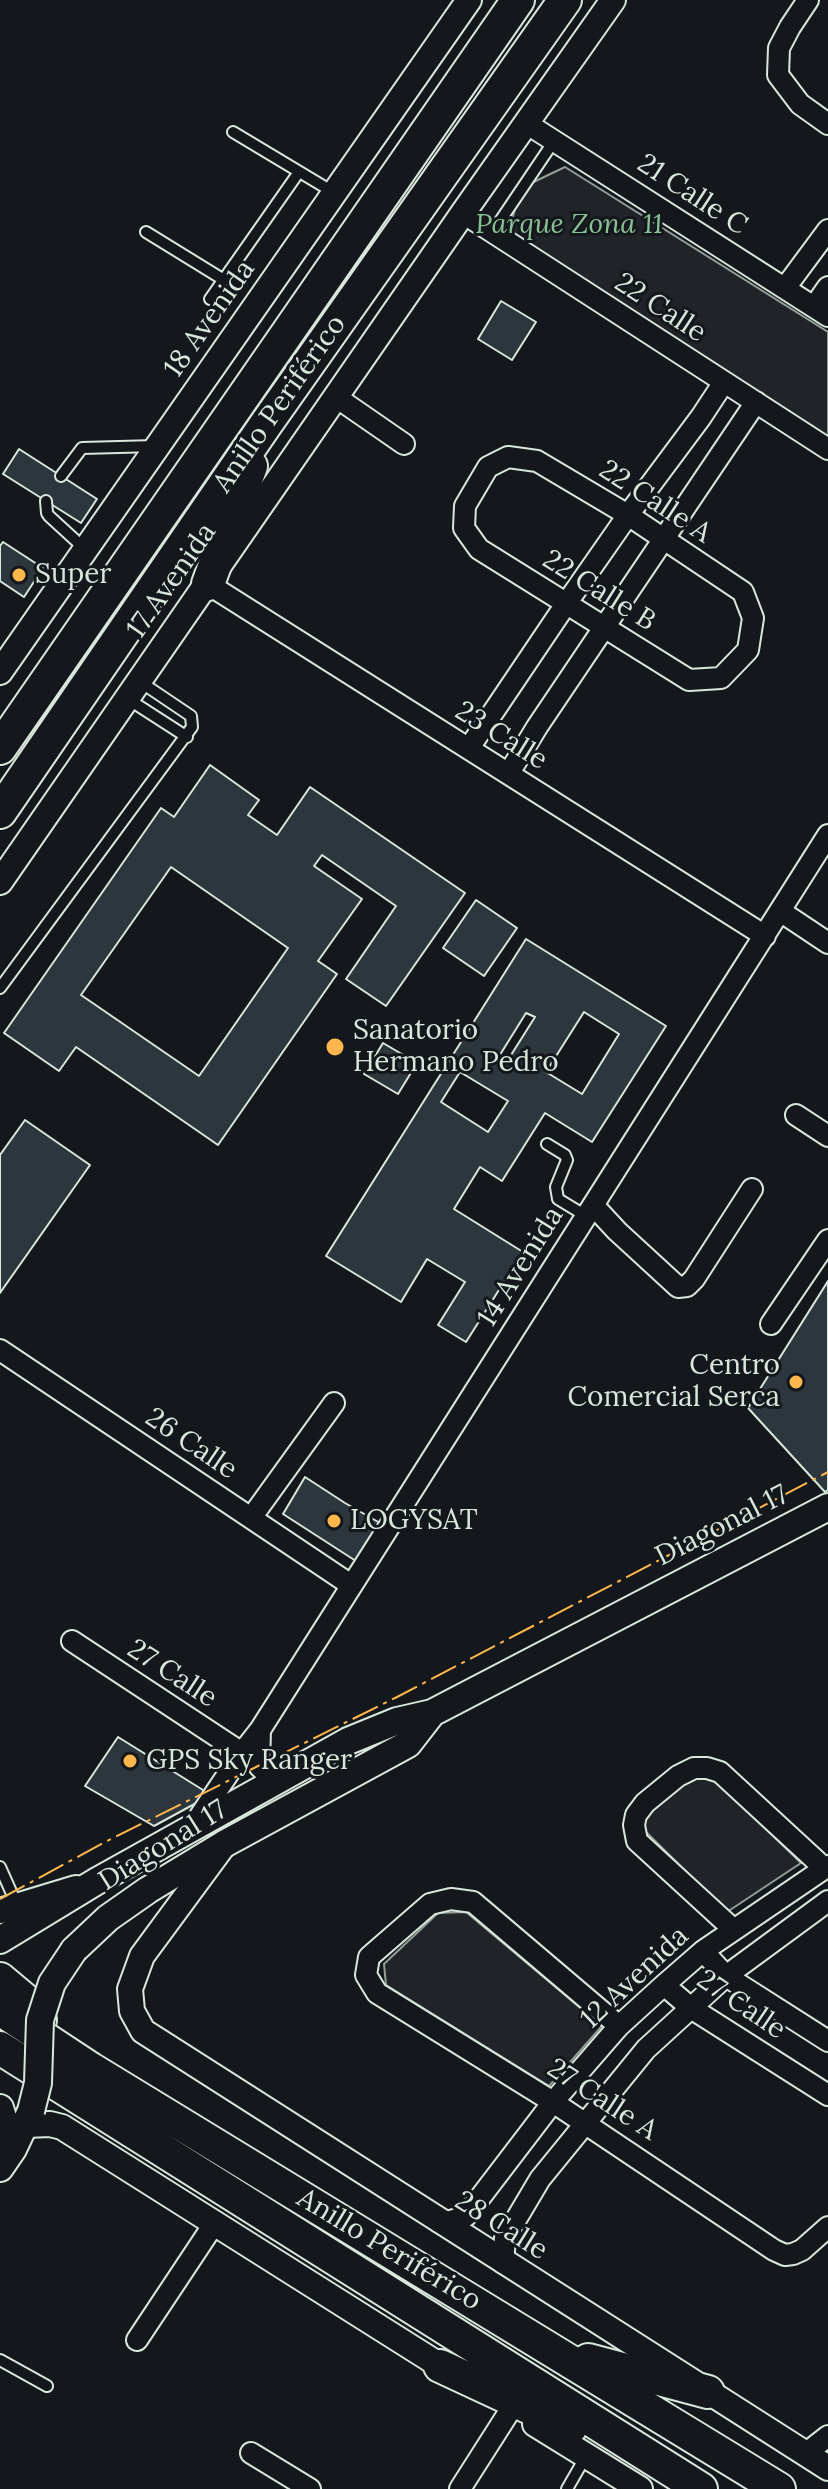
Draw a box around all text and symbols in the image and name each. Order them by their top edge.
street label: 21 Calle C [631,147,753,243]
park label: Parque Zona 11 [475,208,663,242]
street label: 18 Avenida [157,254,263,384]
street label: 22 Calle [608,266,712,350]
street label: Anillo Periférico [206,309,354,499]
street label: 22 Calle A [593,453,717,551]
street label: 17 Avenida [120,517,224,645]
street label: 22 Calle B [536,543,662,639]
place label: Super [35,558,111,592]
marker: Super [10,566,28,584]
street label: 23 Calle [449,695,553,777]
place label: Sanatorio Hermano Pedro [353,1014,559,1080]
marker: Sanatorio Hermano Pedro [324,1036,346,1058]
street label: 14 Avenida [471,1201,571,1333]
place label: Centro Comercial Serca [567,1349,780,1415]
marker: Centro Comercial Serca [787,1373,805,1391]
street label: 26 Calle [139,1401,243,1487]
street label: Diagonal 17 [650,1478,794,1574]
place label: LOGYSAT [350,1504,478,1538]
marker: LOGYSAT [325,1512,343,1530]
street label: 27 Calle [121,1633,223,1715]
place label: GPS Sky Ranger [146,1744,352,1778]
marker: GPS Sky Ranger [121,1752,139,1770]
street label: Diagonal 17 [93,1793,233,1899]
street label: 12 Avenida [574,1920,696,2036]
street label: 27 Calle [690,1963,792,2047]
street label: 27 Calle A [541,2052,663,2148]
street label: Anillo Periférico [291,2182,487,2318]
street label: 28 Calle [449,2185,553,2267]

